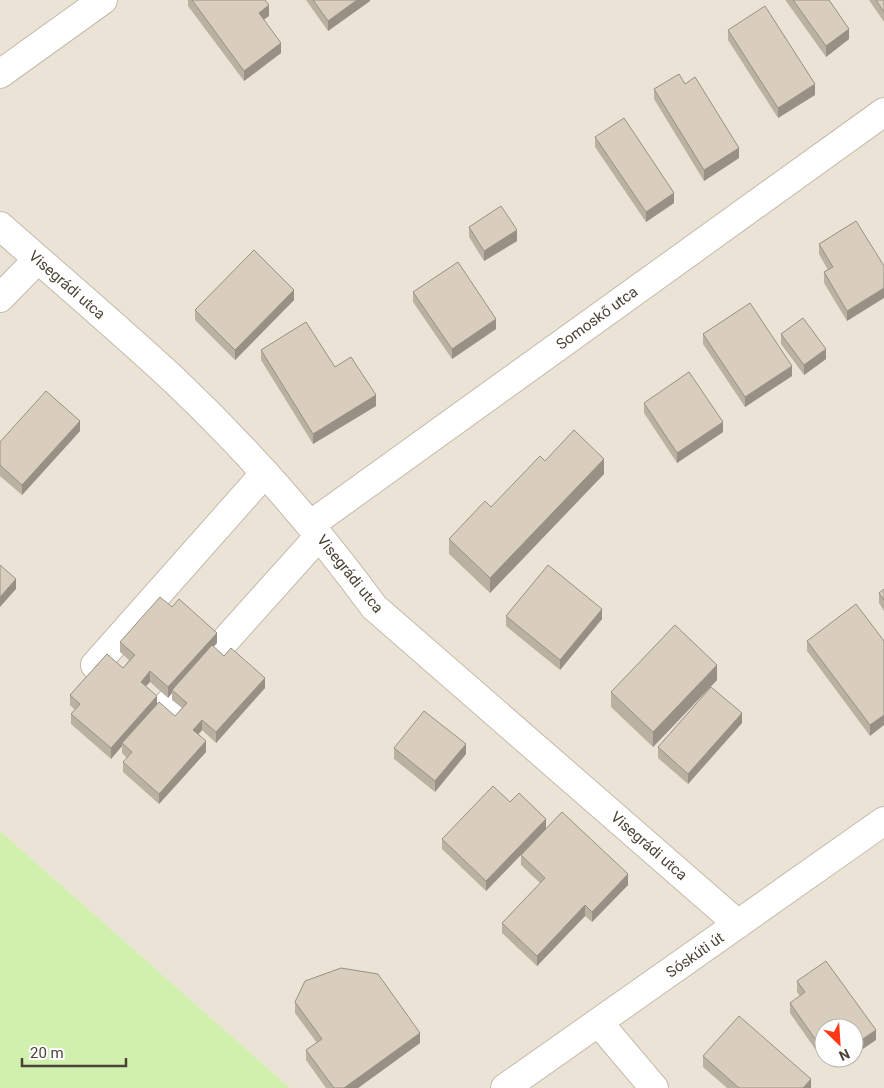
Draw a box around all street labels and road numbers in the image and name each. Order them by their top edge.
street label: Visegrádi utca [25,247,109,323]
street label: Somoskő utca [553,283,641,353]
street label: Visegrádi utca [313,531,387,617]
street label: Visegrádi utca [607,808,691,884]
street label: Sóskúti út [663,928,727,981]

